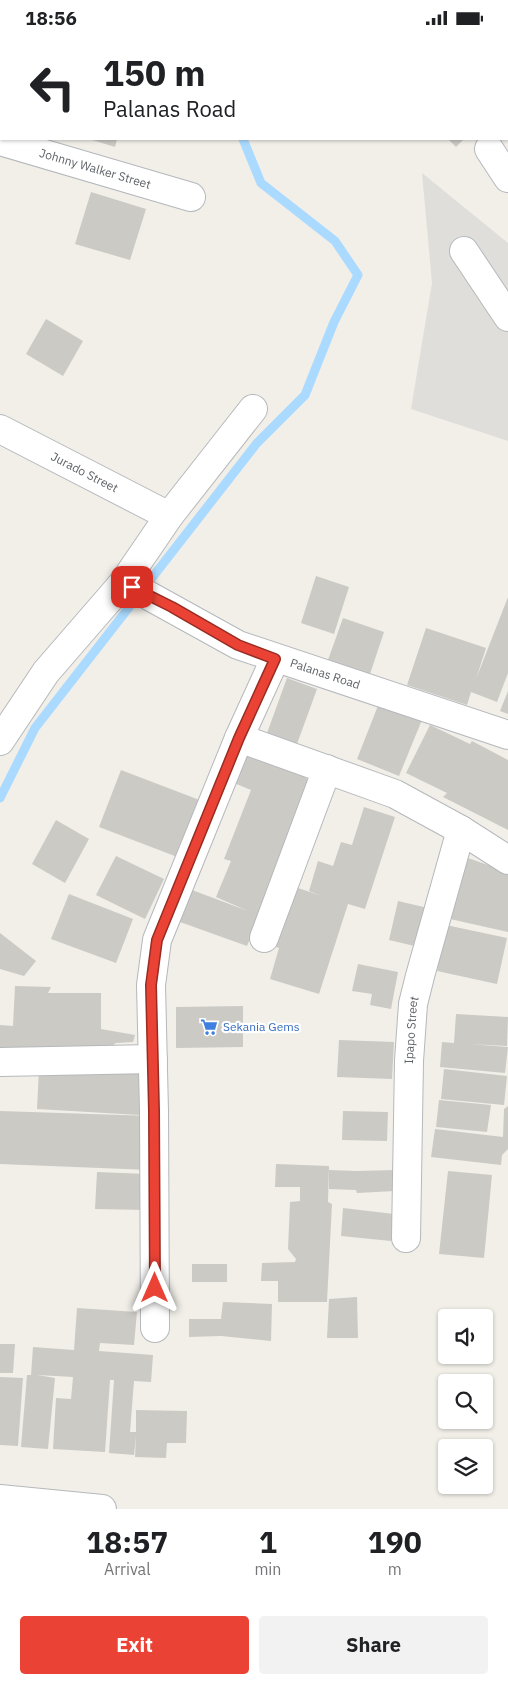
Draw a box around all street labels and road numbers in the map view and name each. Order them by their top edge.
street label: Johnny Walker Street [38,145,153,192]
street label: Jurado Street [49,449,121,495]
street label: Palanas Road [288,655,362,692]
street label: Ipapo Street [401,995,422,1064]

